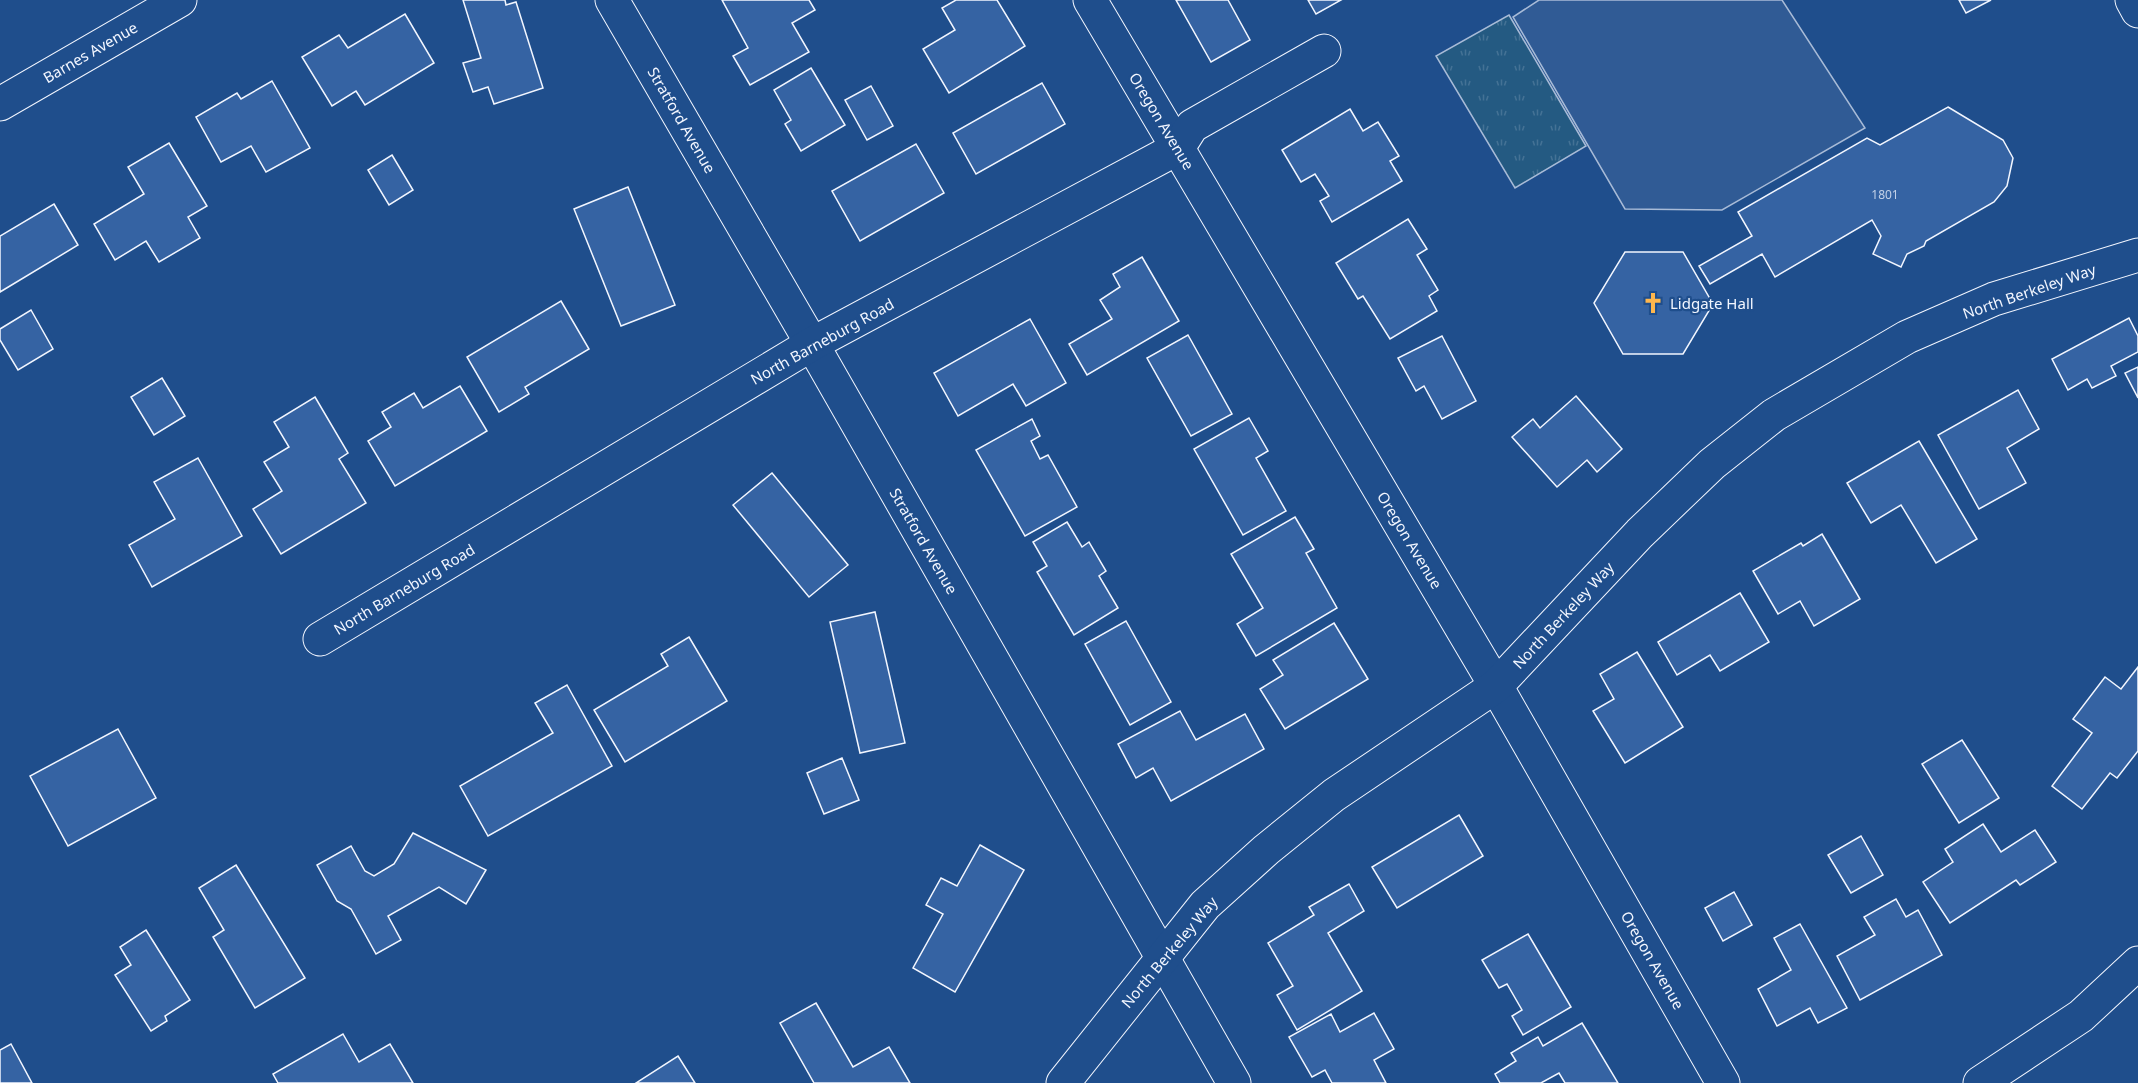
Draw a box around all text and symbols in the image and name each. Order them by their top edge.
street label: Barnes Avenue [39,17,141,87]
street label: Stratford Avenue [644,63,720,177]
street label: Oregon Avenue [1125,69,1199,173]
house number: 1801 [1871,186,1899,203]
street label: North Berkeley Way [1960,259,2098,323]
church icon: Lidgate Hall [1641,291,1665,315]
street label: North Barneburg Road [747,293,897,389]
place label: Lidgate Hall [1670,293,1754,313]
street label: Stratford Avenue [886,484,962,598]
street label: Oregon Avenue [1373,488,1447,592]
street label: North Barneburg Road [330,539,478,639]
street label: North Berkeley Way [1508,557,1618,673]
street label: North Berkeley Way [1117,892,1222,1012]
street label: Oregon Avenue [1617,907,1689,1013]

